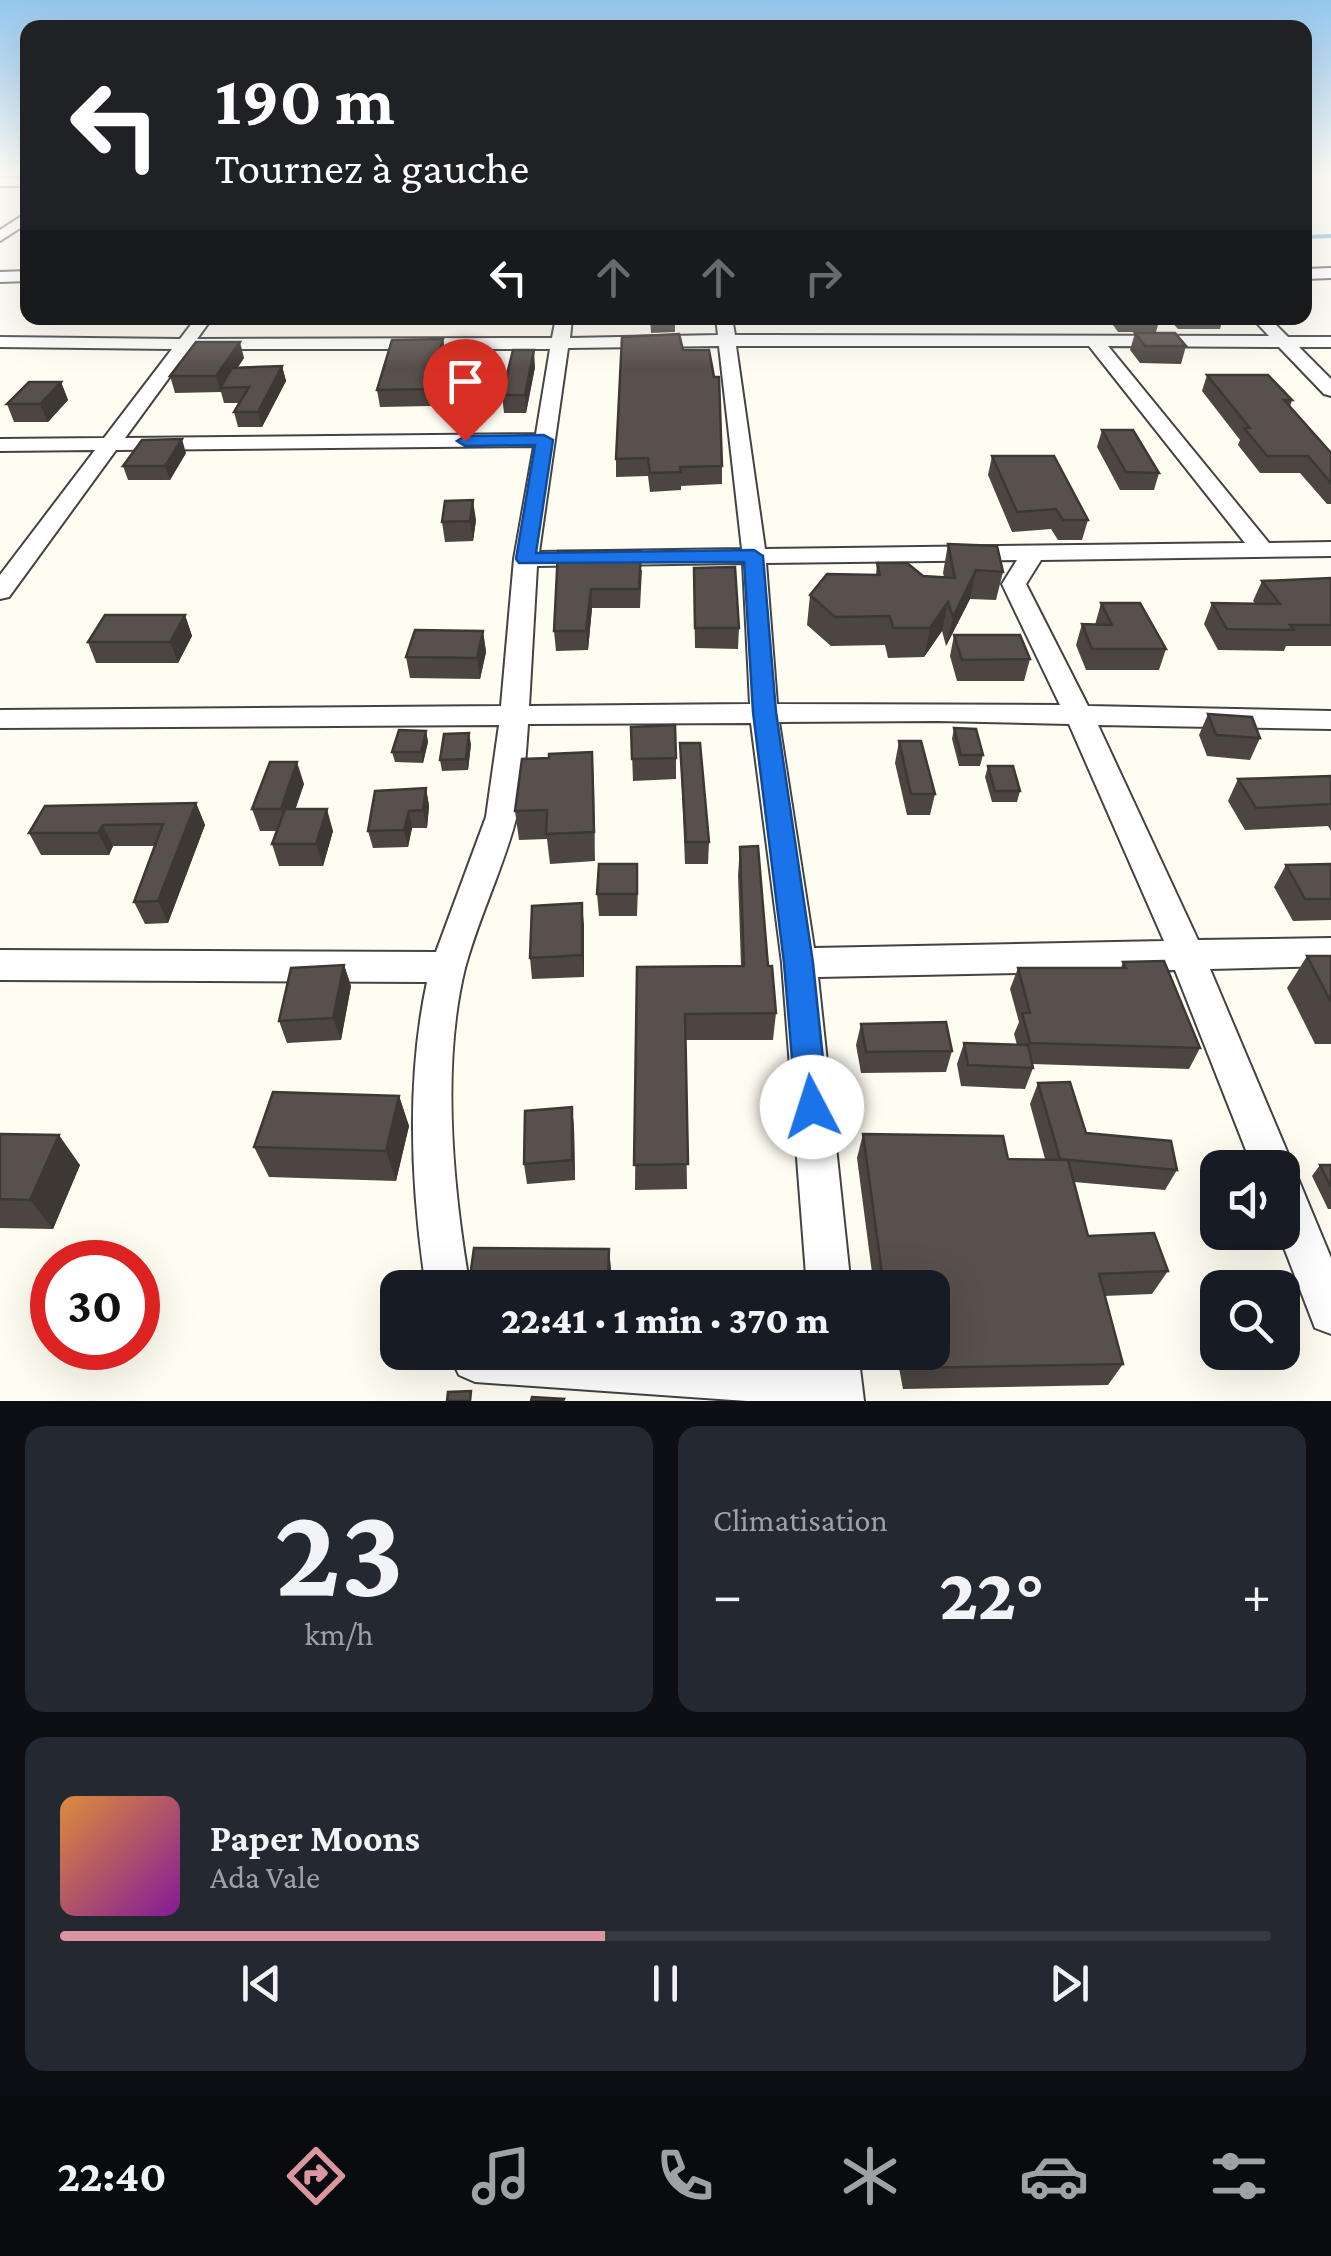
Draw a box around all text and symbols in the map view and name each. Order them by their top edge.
icon: left [50,60,180,190]
text: 190 m [215,61,395,139]
text: Tournez à gauche [215,143,529,193]
icon: left [481,250,536,305]
icon: ahead [586,250,641,305]
icon: ahead [691,250,746,305]
icon: right [796,250,851,305]
pin [423,339,508,442]
icon: arrive [438,354,493,409]
position arrow [760,1055,864,1159]
map controls [1200,1150,1300,1370]
button: sound [1200,1150,1300,1250]
speed limit sign: 30 [30,1240,160,1370]
button: search [1200,1270,1300,1370]
text: 22:41 · 1 min · 370 m [501,1299,829,1341]
text: 23 [274,1478,404,1623]
text: Climatisation [713,1502,888,1538]
text: 22° [939,1552,1045,1635]
text: − [713,1564,742,1625]
text: + [1242,1564,1271,1625]
text: km/h [305,1616,374,1652]
text: Paper Moons [210,1817,420,1859]
text: Ada Vale [210,1859,320,1895]
icon: previous [234,1956,289,2011]
icon: pause [638,1956,693,2011]
icon: next [1042,1956,1097,2011]
icon: directions [281,2141,351,2211]
icon: music [466,2141,536,2211]
icon: phone [650,2141,720,2211]
icon: climate [835,2141,905,2211]
icon: car [1019,2141,1089,2211]
icon: filters [1204,2141,1274,2211]
text: 22:40 [57,2151,167,2201]

